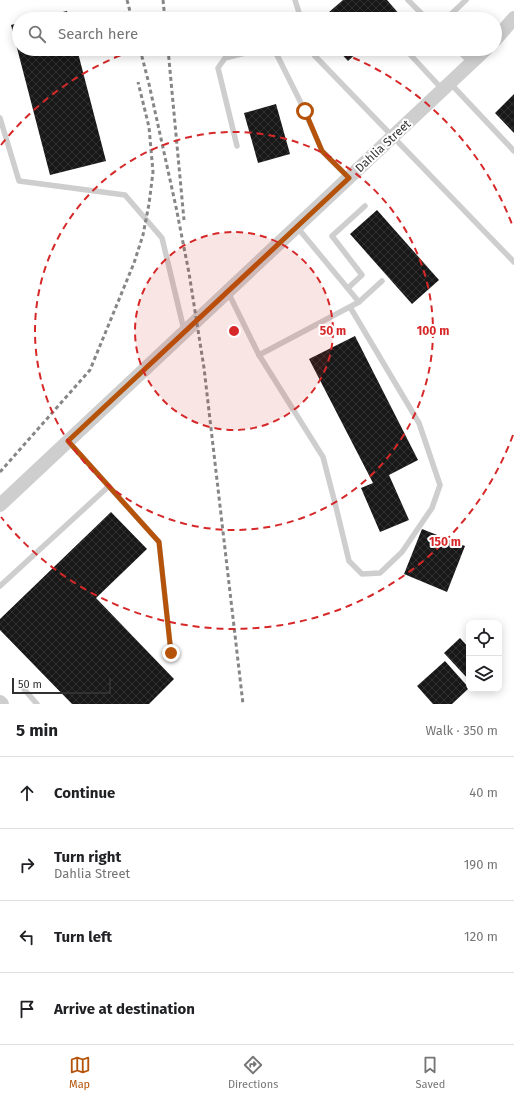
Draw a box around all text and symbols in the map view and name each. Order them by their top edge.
search box [12,12,502,56]
icon: search [26,23,48,45]
text: Search here [58,25,138,43]
route start [296,102,314,120]
street label: Dahlia Street [353,116,414,175]
centre of rings [227,324,241,338]
text: 50 m [320,324,346,338]
text: 100 m [417,324,449,338]
text: 150 m [429,535,461,549]
map controls [466,620,502,692]
button: locate [466,620,502,656]
route end [162,644,180,662]
button: layers [466,656,502,692]
scale bar [12,676,111,695]
text: 50 m [18,678,42,691]
text: 5 min [16,720,58,741]
text: Walk · 350 m [425,723,498,738]
icon: ahead [16,782,38,804]
text: Continue [54,784,115,802]
text: 40 m [469,785,498,800]
text: Turn right [54,848,121,866]
icon: right [16,854,38,876]
text: 190 m [464,857,498,872]
text: Dahlia Street [54,866,130,881]
icon: left [16,926,38,948]
text: Turn left [54,928,112,946]
text: 120 m [464,929,498,944]
icon: arrive [16,998,38,1020]
text: Arrive at destination [54,1000,195,1018]
tab: Map [69,1054,91,1091]
tab: Directions [228,1054,278,1091]
tab: Saved [416,1054,445,1091]

